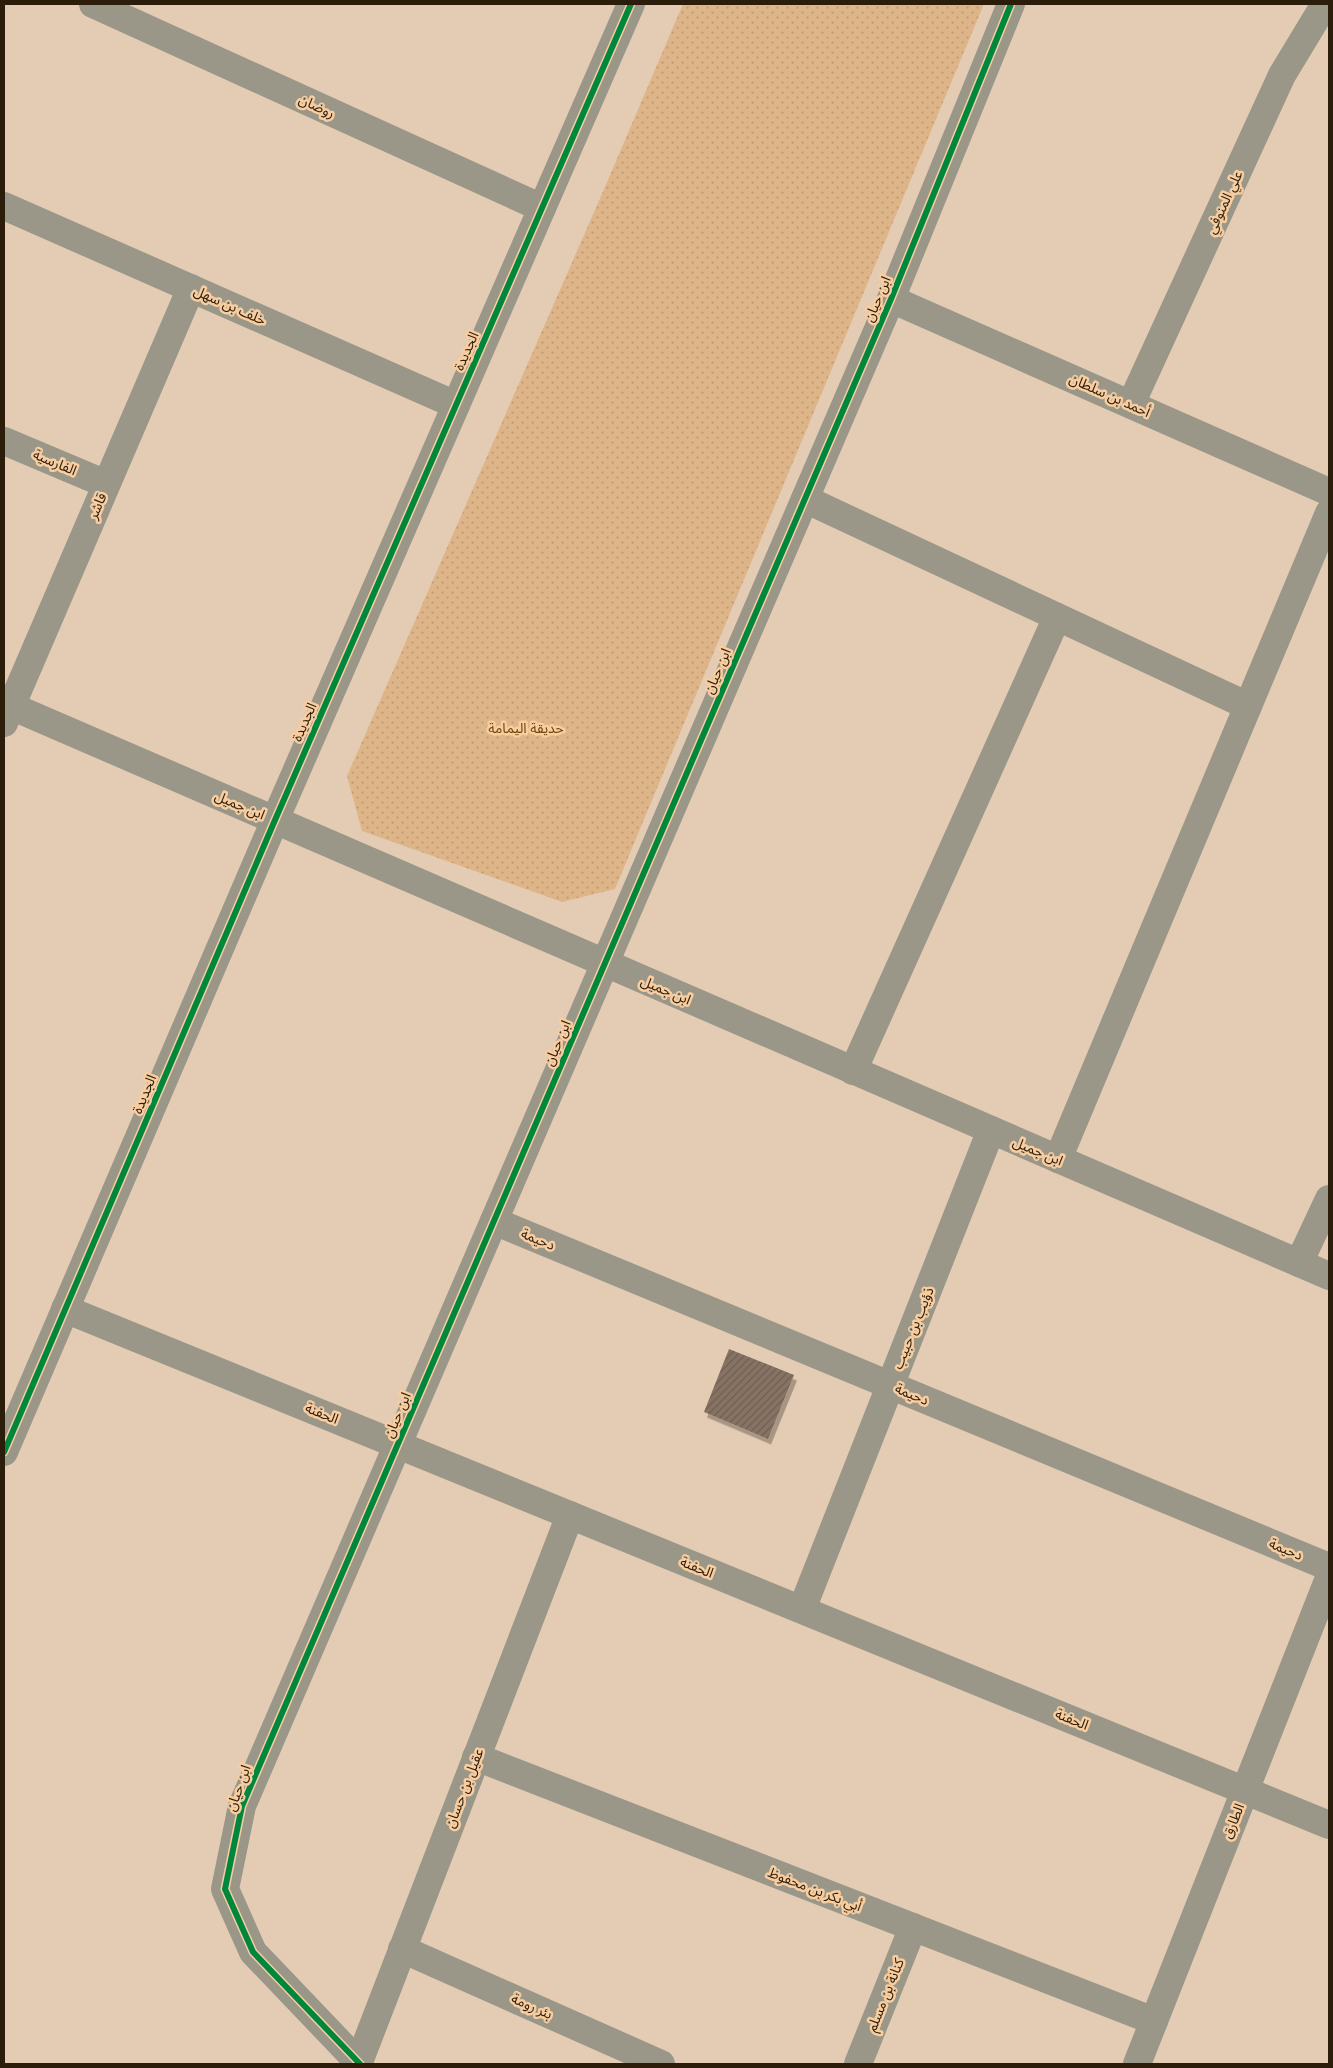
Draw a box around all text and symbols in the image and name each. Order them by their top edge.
street label: روضان [296,91,337,122]
street label: علي المنوفي [1202,168,1249,238]
street label: ابن حيان [860,274,895,325]
street label: خلف بن سهل [191,282,268,329]
street label: الجديدة [450,329,482,373]
street label: أحمد بن سلطان [1067,369,1154,421]
street label: الفارسية [30,446,79,479]
street label: قاشر [84,491,111,523]
street label: ابن حيان [700,646,735,697]
street label: الجديدة [288,700,320,744]
park label: حديقة اليمامة [488,720,564,736]
street label: ابن جميل [212,787,267,824]
street label: ابن جميل [638,972,693,1009]
street label: ابن حيان [540,1018,575,1069]
street label: الجديدة [129,1072,159,1116]
street label: ابن جميل [1010,1133,1065,1170]
street label: دحيمة [519,1225,558,1253]
street label: ذؤيب بن حبيب [889,1284,938,1372]
street label: دحيمة [893,1380,932,1408]
street label: ابن حيان [380,1390,415,1441]
street label: الحفنة [303,1399,341,1427]
street label: دحيمة [1267,1535,1306,1563]
street label: الحفنة [678,1553,716,1581]
street label: الحفنة [1053,1705,1091,1733]
street label: عقيل بن حسان [441,1746,487,1831]
street label: ابن حيان [222,1763,255,1814]
street label: الطارق [1219,1801,1248,1841]
street label: أبي بكر بن محفوظ [765,1863,865,1917]
street label: كنانة بن مسلم [863,1956,910,2035]
street label: بئر رومة [509,1990,555,2023]

